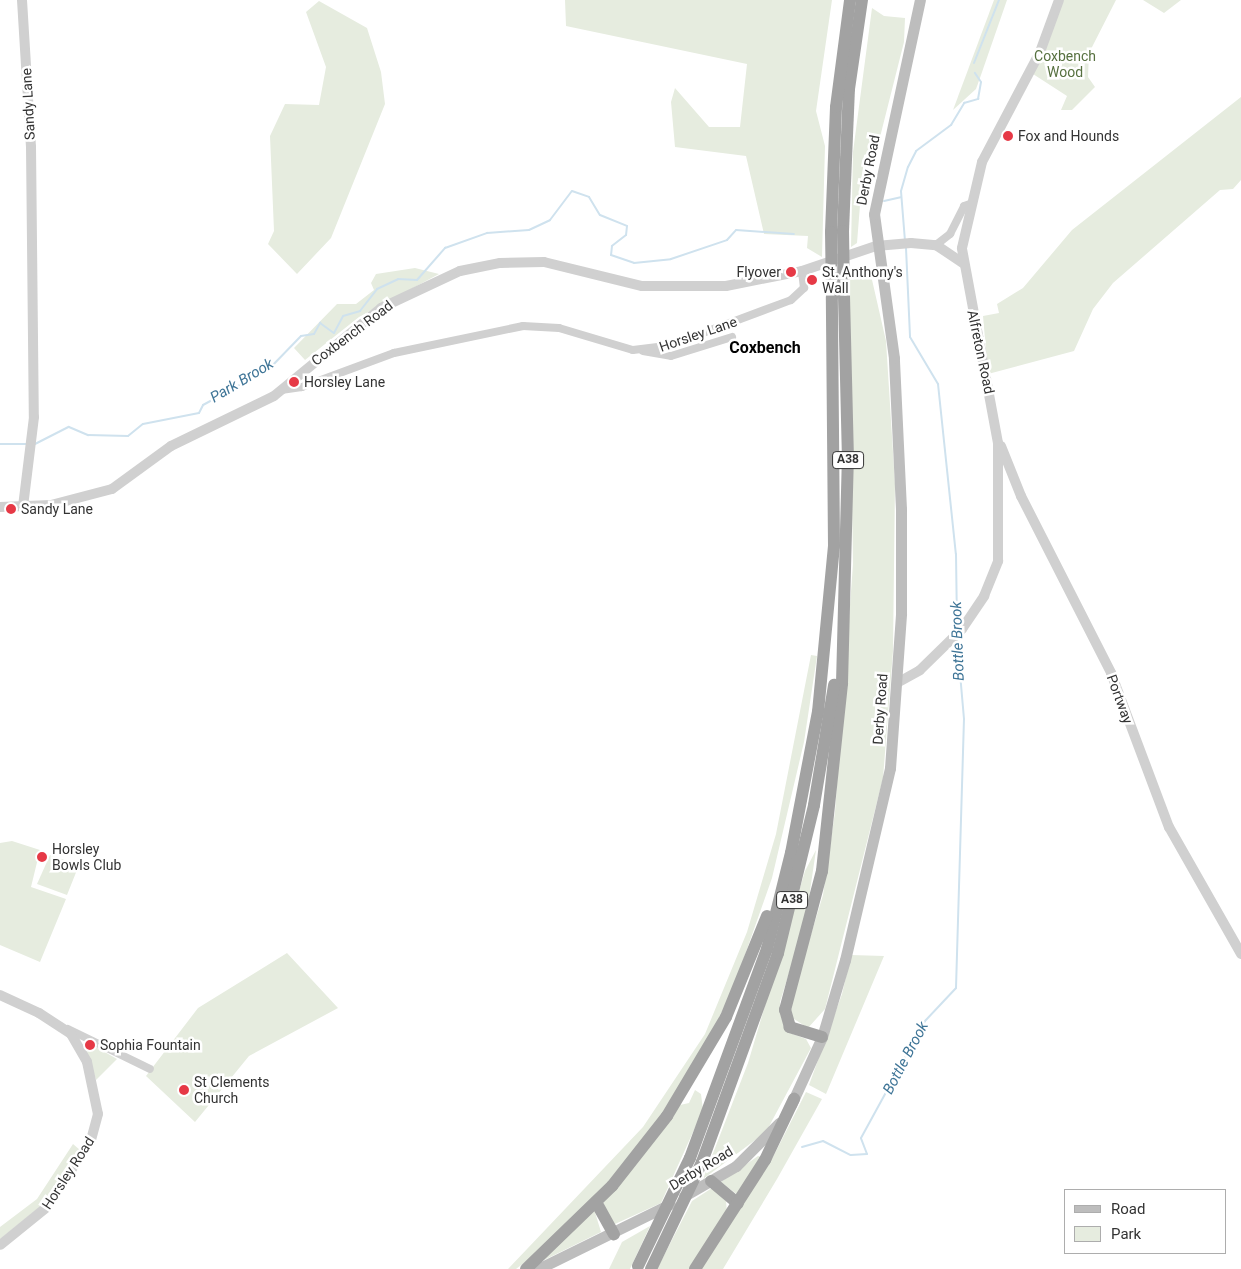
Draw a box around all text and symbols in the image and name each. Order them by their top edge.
park label: Coxbench Wood [1034,48,1096,80]
street label: Sandy Lane [18,68,38,140]
place label: Fox and Hounds [1018,128,1119,144]
marker: Fox and Hounds [1002,130,1014,142]
street label: Derby Road [853,133,883,207]
place label: Flyover [737,264,781,280]
place label: St. Anthony's Wall [822,264,903,296]
marker: Flyover [785,266,797,278]
marker: St. Anthony's Wall [806,274,818,286]
street label: Coxbench Road [308,297,396,369]
street label: Alfreton Road [964,309,998,395]
street label: Horsley Lane [657,313,739,355]
district label: Coxbench [729,338,801,358]
water label: Park Brook [207,355,277,407]
place label: Horsley Lane [304,374,385,390]
marker: Horsley Lane [288,376,300,388]
road number: A38 [832,450,864,470]
place label: Sandy Lane [21,501,93,517]
marker: Sandy Lane [5,503,17,515]
water label: Bottle Brook [948,601,968,681]
street label: Portway [1103,672,1137,726]
street label: Derby Road [869,673,891,745]
place label: Horsley Bowls Club [52,841,121,874]
marker: Horsley Bowls Club [36,851,48,863]
road number: A38 [776,890,808,910]
water label: Bottle Brook [879,1019,933,1097]
place label: Sophia Fountain [100,1037,201,1053]
marker: Sophia Fountain [84,1039,96,1051]
place label: St Clements Church [194,1074,270,1106]
marker: St Clements Church [178,1084,190,1096]
street label: Horsley Road [38,1134,98,1212]
street label: Derby Road [666,1142,736,1194]
legend [1064,1189,1226,1254]
text: Road [1111,1200,1145,1218]
text: Park [1111,1225,1141,1243]

